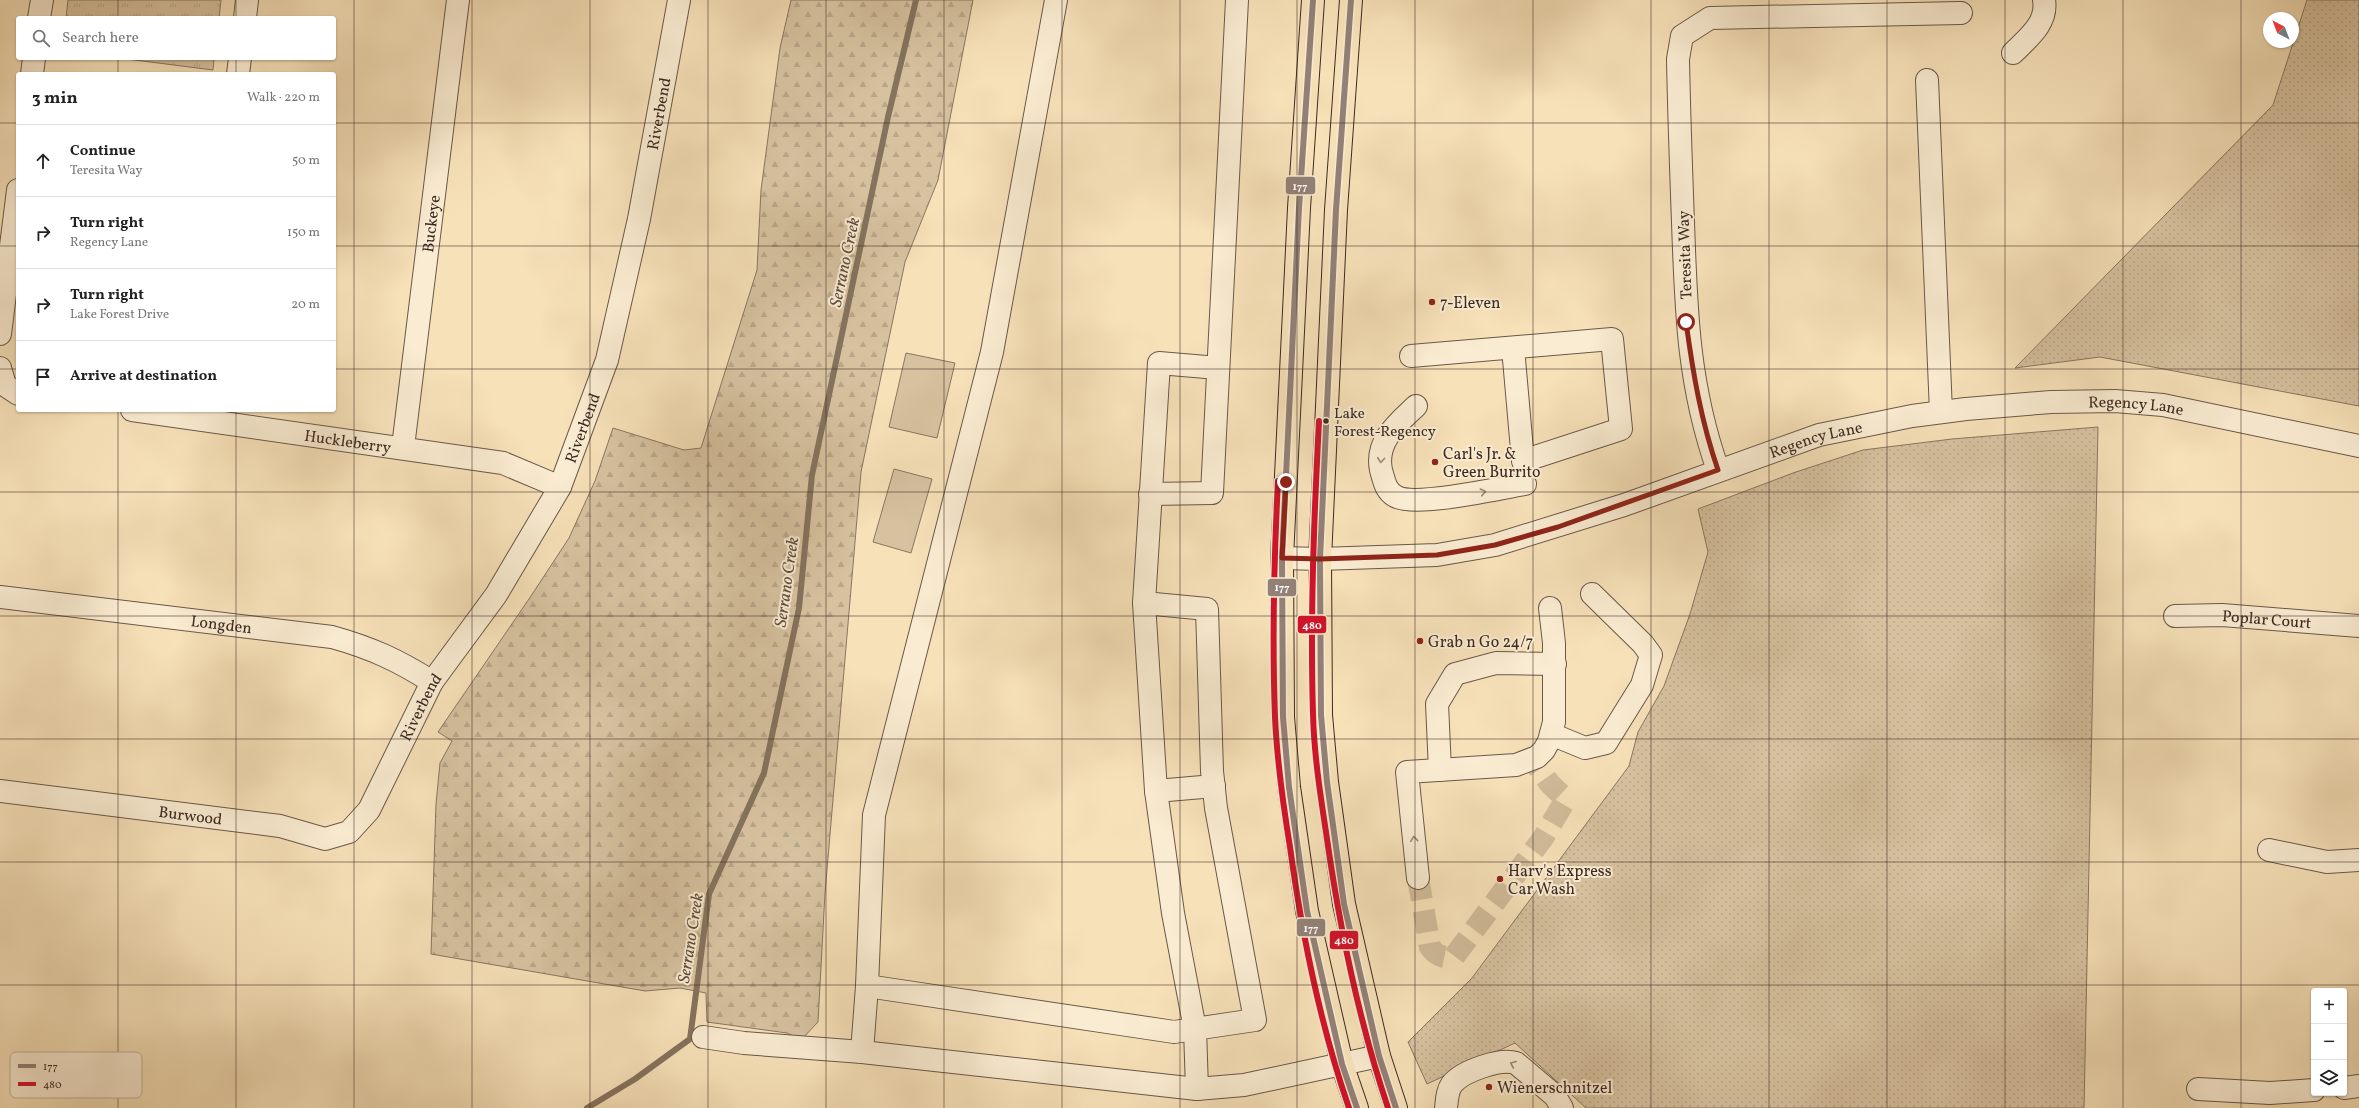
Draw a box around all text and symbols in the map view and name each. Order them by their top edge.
north arrow [2263,12,2299,48]
search box [16,16,336,60]
icon: search [30,27,52,49]
text: Search here [62,28,139,49]
street label: Riverbend [643,76,678,152]
text: 3 min [32,87,78,110]
text: Walk · 220 m [247,89,320,107]
text: Continue [70,141,135,162]
icon: ahead [32,150,54,172]
text: 50 m [292,152,320,170]
text: Teresita Way [70,162,142,180]
line badge: 177 [1285,176,1316,195]
text: 177 [1293,180,1307,195]
street label: Buckeye [418,194,447,254]
street label: Teresita Way [1673,210,1699,300]
text: Turn right [70,213,144,234]
water label: Serrano Creek [825,215,866,309]
icon: right [32,222,54,244]
text: 150 m [287,224,320,242]
text: Regency Lane [70,234,148,252]
text: Turn right [70,285,144,306]
place label: 7-Eleven [1440,293,1501,315]
icon: right [32,294,54,316]
text: 20 m [291,296,320,314]
marker: 7-Eleven [1427,297,1437,307]
text: Lake Forest Drive [70,306,169,324]
route start [1677,313,1695,331]
icon: arrive [32,366,54,388]
text: Arrive at destination [70,366,217,387]
street label: Riverbend [561,390,607,467]
street label: Regency Lane [2088,392,2185,422]
place label: Lake Forest-Regency [1334,404,1436,443]
marker: Lake Forest-Regency [1321,416,1331,426]
street label: Regency Lane [1767,417,1865,465]
street label: Huckleberry [303,426,393,460]
place label: Carl's Jr. & Green Burrito [1443,444,1541,484]
one-way arrow [1377,457,1386,463]
marker: Carl's Jr. & Green Burrito [1430,457,1440,467]
route end [1277,473,1295,491]
one-way arrow [1480,488,1486,496]
water label: Serrano Creek [770,536,805,629]
line badge: 177 [1267,578,1297,597]
text: 177 [1275,581,1289,596]
street label: Poplar Court [2221,606,2313,635]
street label: Longden [189,611,253,640]
line badge: 480 [1297,615,1327,634]
text: 480 [1302,619,1322,634]
place label: Grab n Go 24/7 [1428,632,1534,654]
marker: Grab n Go 24/7 [1415,636,1425,646]
street label: Riverbend [396,669,448,745]
street label: Burwood [157,802,223,832]
one-way arrow [1410,836,1419,842]
place label: Harv's Express Car Wash [1508,861,1612,901]
marker: Harv's Express Car Wash [1495,874,1505,884]
water label: Serrano Creek [673,891,710,985]
line badge: 177 [1296,918,1326,937]
text: 177 [1304,922,1318,937]
line badge: 480 [1329,930,1359,950]
text: 480 [1334,934,1354,949]
map controls [2311,988,2347,1096]
button: + [2311,988,2347,1024]
button: − [2311,1024,2347,1060]
legend [10,1052,142,1098]
text: 177 [43,1060,58,1075]
one-way arrow [1510,1060,1517,1068]
button: layers [2311,1060,2347,1096]
text: 480 [43,1078,62,1093]
place label: Wienerschnitzel [1497,1078,1613,1100]
marker: Wienerschnitzel [1484,1082,1494,1092]

